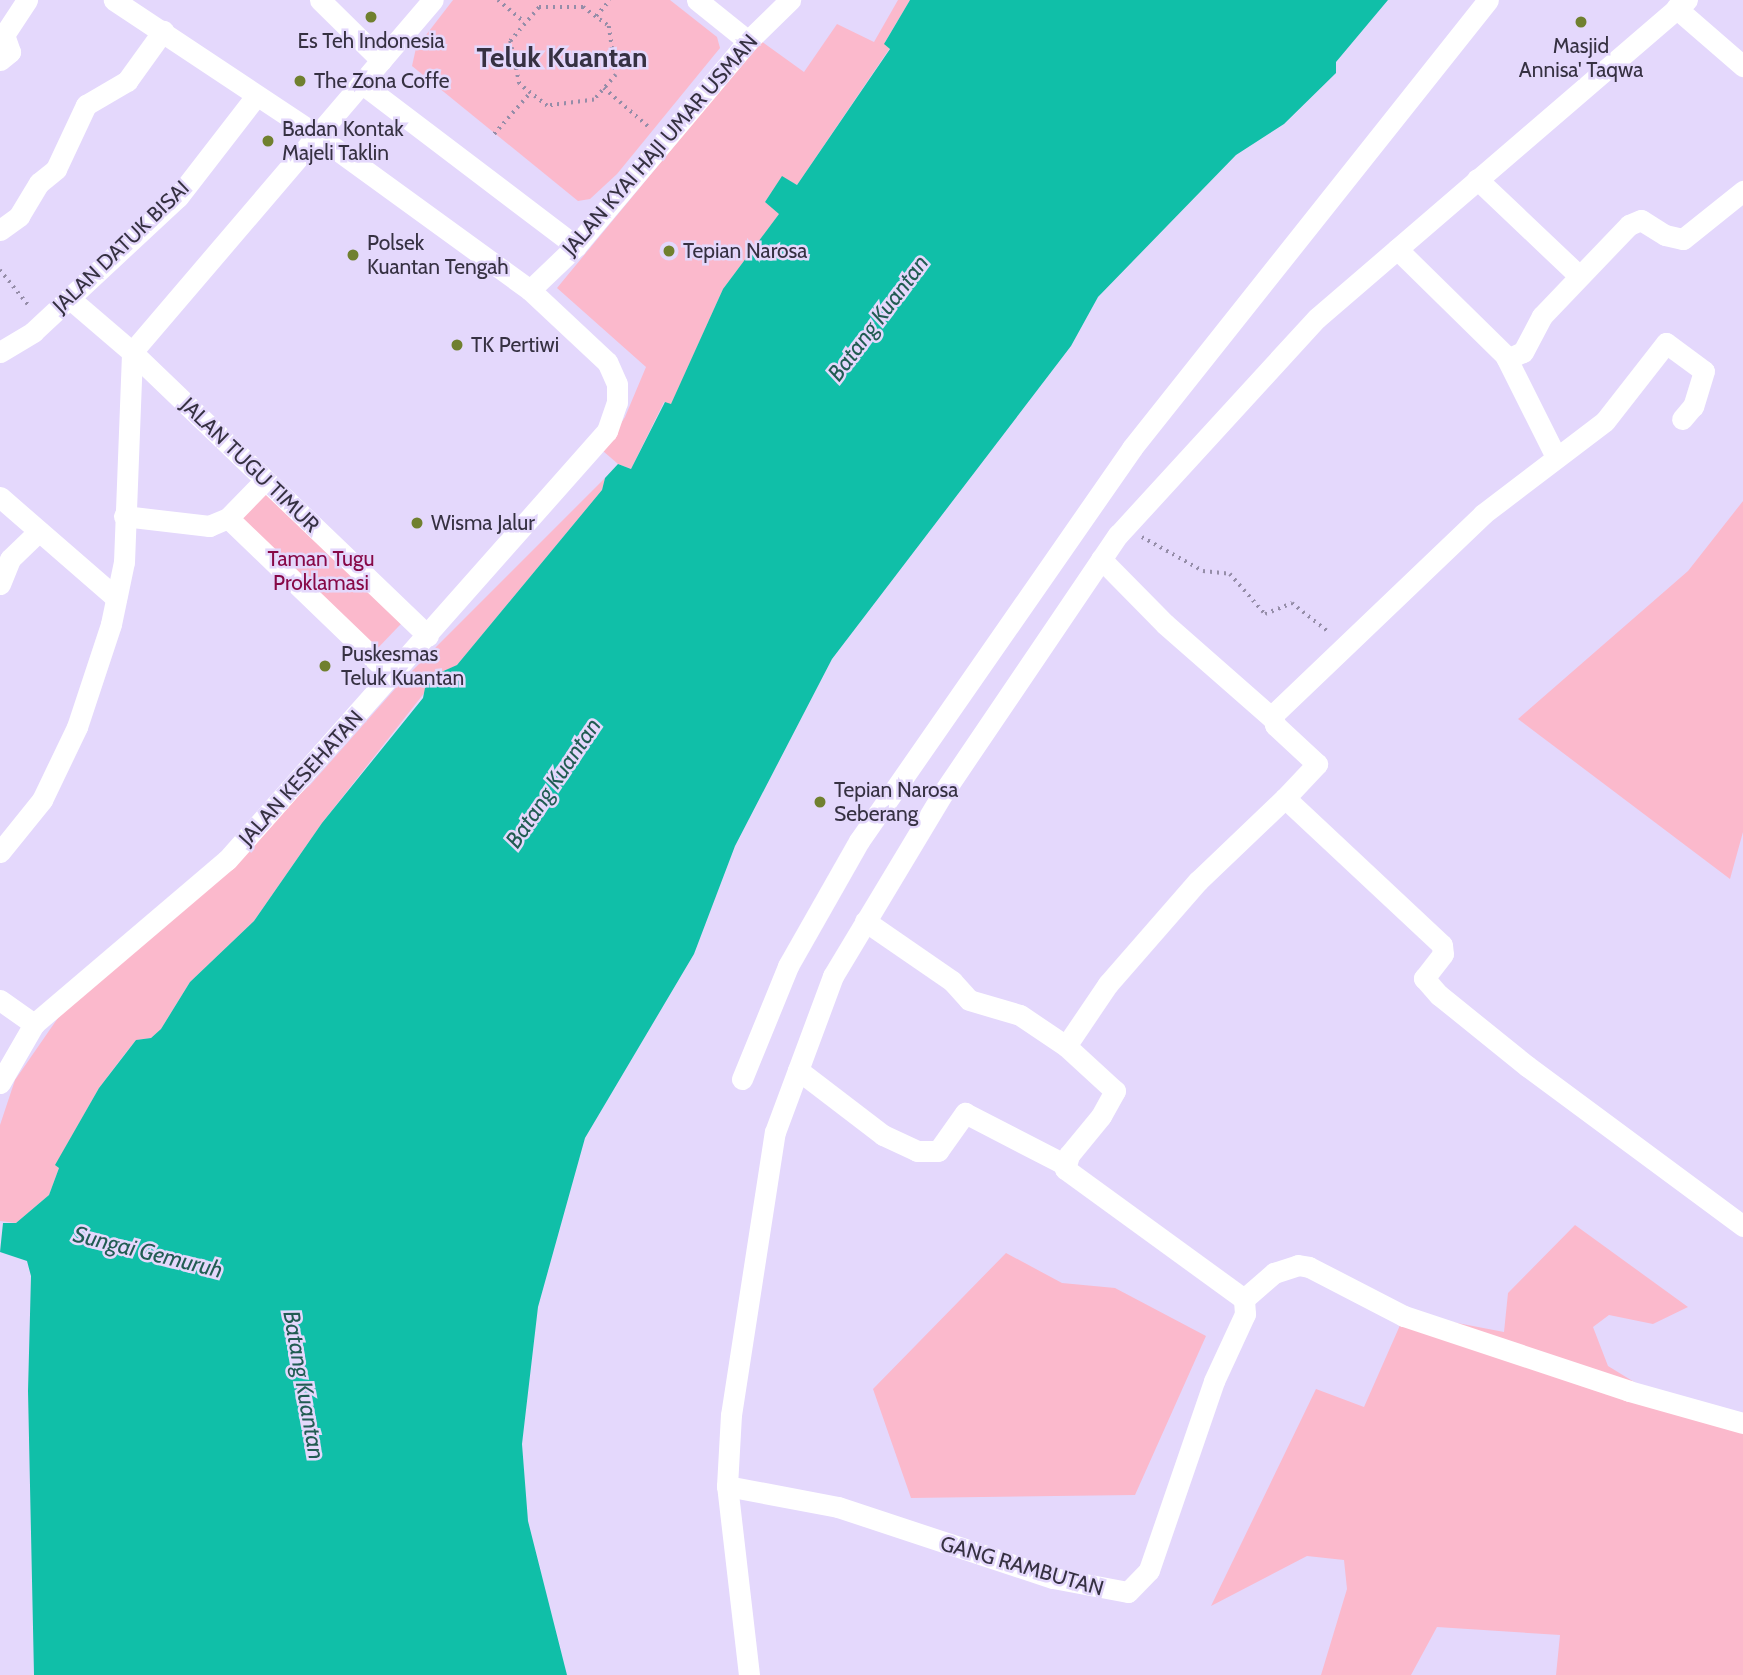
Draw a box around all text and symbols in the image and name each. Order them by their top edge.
marker: Es Teh Indonesia [363,9,379,25]
marker: Masjid Annisa' Taqwa [1573,14,1589,30]
place label: Es Teh Indonesia [297,28,445,54]
street label: JALAN KYAI HAJI UMAR USMAN [557,29,763,261]
place label: Masjid Annisa' Taqwa [1519,33,1643,83]
district label: Teluk Kuantan [477,40,647,74]
place label: The Zona Coffe [314,68,449,94]
marker: The Zona Coffe [292,73,308,89]
place label: Badan Kontak Majeli Taklin [282,116,404,166]
marker: Badan Kontak Majeli Taklin [260,133,276,149]
street label: JALAN DATUK BISAI [48,176,194,318]
place label: Polsek Kuantan Tengah [367,230,509,280]
place label: Tepian Narosa [683,238,807,264]
marker: Tepian Narosa [661,243,677,259]
marker: Polsek Kuantan Tengah [345,247,361,263]
water label: Batang Kuantan [822,250,934,386]
place label: TK Pertiwi [471,332,559,358]
marker: TK Pertiwi [449,337,465,353]
street label: JALAN TUGU TIMUR [175,392,325,538]
place label: Wisma Jalur [431,510,535,536]
marker: Wisma Jalur [409,515,425,531]
park label: Taman Tugu Proklamasi [268,546,374,596]
place label: Puskesmas Teluk Kuantan [341,641,464,691]
marker: Puskesmas Teluk Kuantan [315,656,335,676]
street label: JALAN KESEHATAN [234,705,368,851]
water label: Batang Kuantan [500,713,606,853]
place label: Tepian Narosa Seberang [834,777,958,827]
marker: Tepian Narosa Seberang [812,794,828,810]
water label: Sungai Gemuruh [71,1220,225,1284]
water label: Batang Kuantan [277,1309,331,1461]
street label: GANG RAMBUTAN [937,1531,1107,1601]

